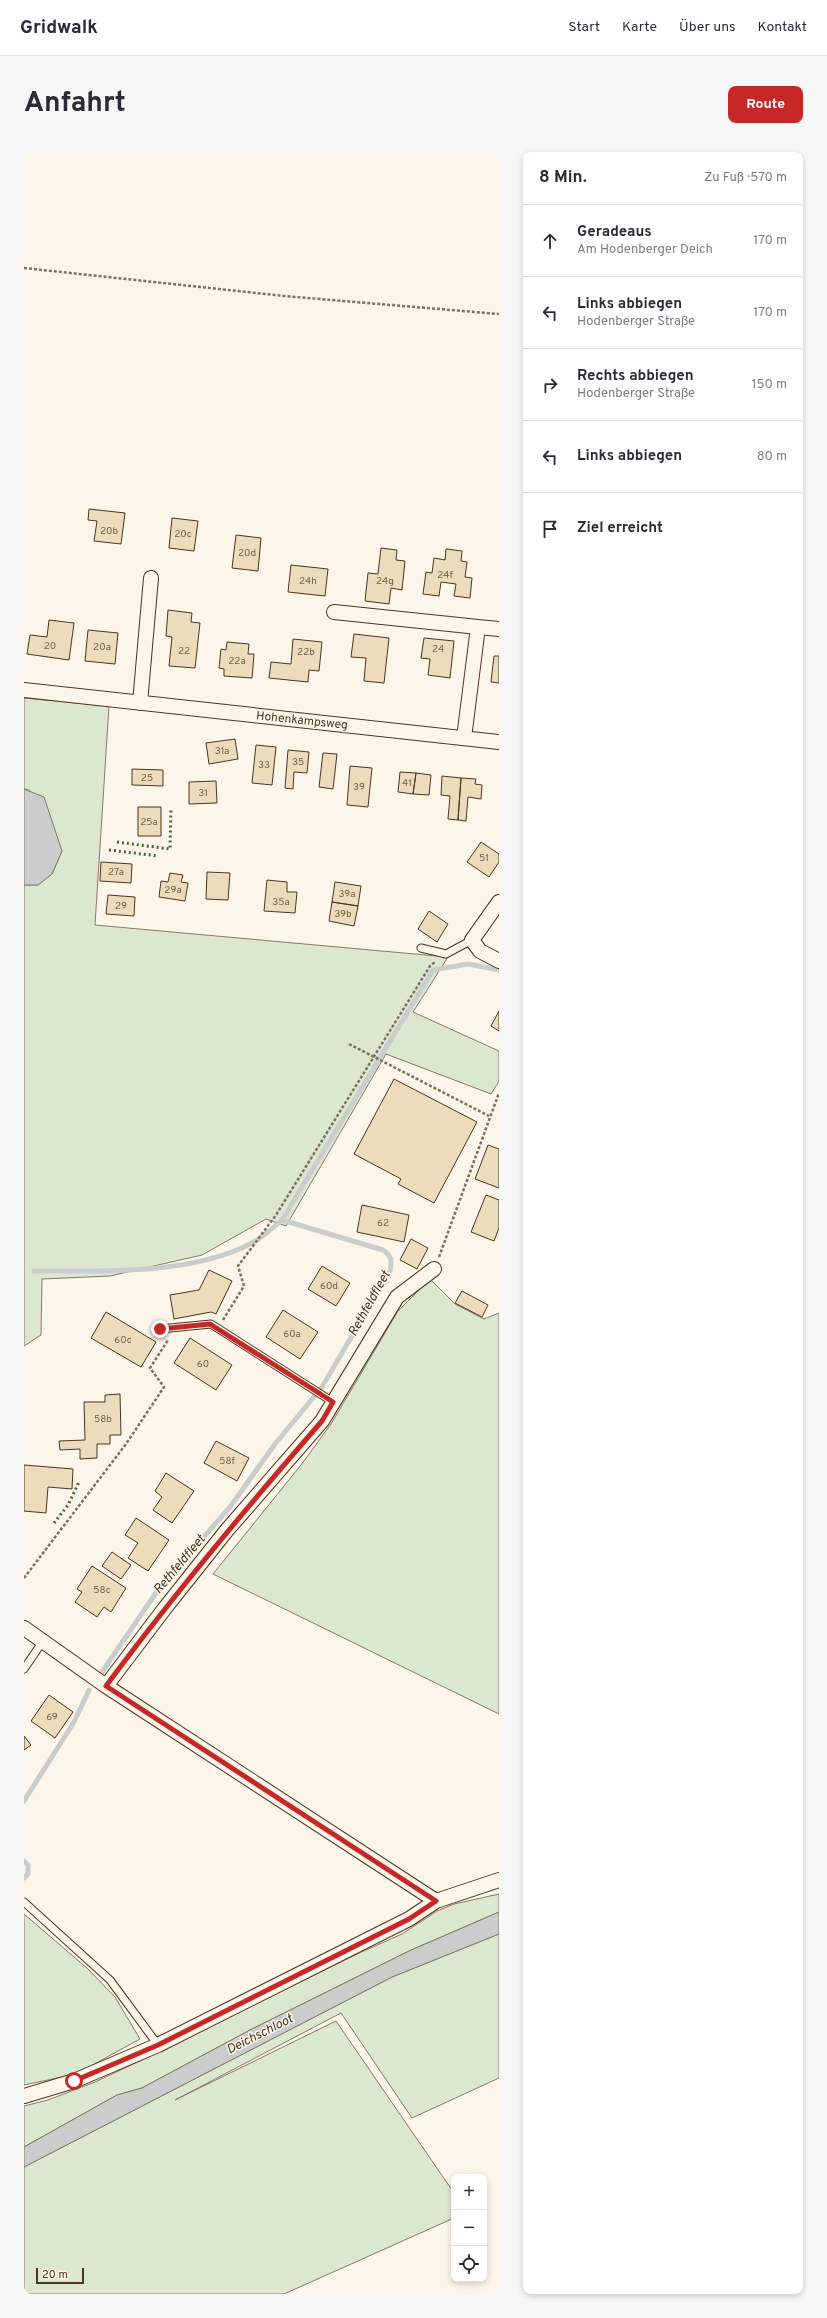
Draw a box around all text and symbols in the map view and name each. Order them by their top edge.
text: Gridwalk [20,16,98,40]
text: Start [568,19,600,36]
text: Karte [622,19,657,36]
text: Über uns [679,19,736,36]
text: Kontakt [758,19,807,36]
text: Anfahrt [24,86,126,122]
button: Route [728,86,803,123]
text: 8 Min. [539,167,587,189]
text: Zu Fuß · 570 m [704,170,787,186]
text: Geradeaus [577,223,652,242]
icon: ahead [539,230,561,252]
text: 170 m [753,233,787,249]
text: Am Hodenberger Deich [577,242,713,258]
text: Links abbiegen [577,295,682,314]
icon: left [539,302,561,324]
text: 170 m [753,305,787,321]
text: Hodenberger Straße [577,314,695,330]
text: Rechts abbiegen [577,367,694,386]
icon: right [539,374,561,396]
text: 150 m [752,377,787,393]
text: Hodenberger Straße [577,386,695,402]
icon: left [539,446,561,468]
text: Links abbiegen [577,447,682,466]
text: 80 m [757,449,787,465]
icon: arrive [539,518,561,540]
text: Ziel erreicht [577,519,663,538]
house number: 20b [100,525,118,538]
house number: 20c [174,528,192,541]
house number: 20d [238,547,256,560]
house number: 24f [437,569,453,582]
house number: 24h [299,575,317,588]
house number: 24g [376,575,394,588]
house number: 20 [44,640,56,653]
house number: 20a [93,641,111,654]
house number: 24 [432,643,444,656]
house number: 22 [178,645,190,658]
house number: 22b [297,646,315,659]
house number: 22a [228,655,246,668]
street label: Hohenkampsweg [255,708,349,734]
house number: 31a [215,745,229,758]
house number: 35 [292,756,304,769]
house number: 33 [258,759,270,772]
house number: 25 [141,772,153,785]
house number: 41 [402,777,412,790]
house number: 39 [353,781,365,794]
house number: 31 [198,787,208,800]
house number: 25a [140,816,158,829]
house number: 51 [479,852,489,865]
house number: 27a [108,866,124,879]
house number: 29a [164,884,182,897]
house number: 39a [338,888,356,901]
house number: 35a [272,896,290,909]
house number: 29 [115,900,127,913]
house number: 39b [334,908,352,921]
house number: 62 [377,1217,389,1230]
water label: Rethfeldfleet [345,1267,395,1339]
house number: 60d [320,1280,338,1293]
route end [151,1320,169,1338]
house number: 60a [283,1328,301,1341]
house number: 60c [114,1334,132,1347]
house number: 60 [197,1358,209,1371]
house number: 58b [94,1413,112,1426]
house number: 58f [219,1455,235,1468]
water label: Rethfeldfleet [151,1531,210,1598]
house number: 58c [93,1584,111,1597]
house number: 69 [46,1711,58,1724]
water label: Deichschloot [224,2011,297,2059]
route start [65,2072,83,2090]
map controls [451,2174,487,2282]
button: + [451,2174,487,2210]
button: − [451,2210,487,2246]
button: locate [451,2246,487,2282]
scale bar [36,2266,84,2285]
text: 20 m [42,2268,68,2282]

